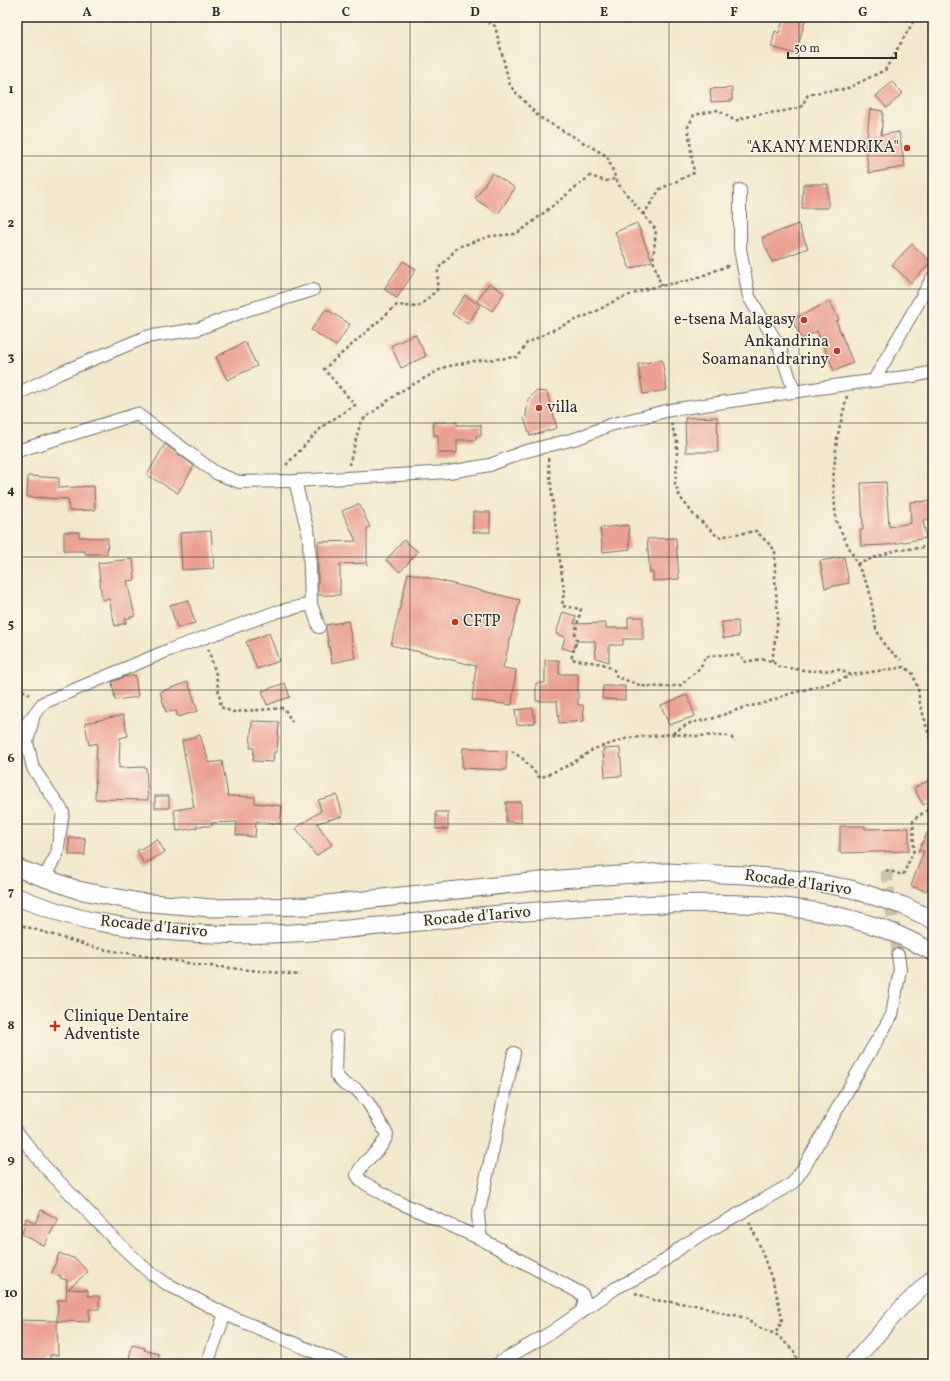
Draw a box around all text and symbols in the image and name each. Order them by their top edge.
text: A [82,4,92,22]
text: B [212,4,221,22]
text: C [342,4,350,22]
text: D [470,4,480,22]
text: E [600,4,608,22]
text: F [730,4,738,22]
text: G [858,4,868,22]
scale bar [788,34,896,60]
text: 50 m [794,41,820,57]
text: 1 [8,81,14,99]
place label: "AKANY MENDRIKA" [746,137,899,159]
marker: "AKANY MENDRIKA" [902,143,912,153]
text: 2 [8,215,15,233]
place label: e-tsena Malagasy [674,309,796,331]
marker: e-tsena Malagasy [799,315,809,325]
place label: Ankandrina Soamanandrariny [702,331,829,371]
marker: Ankandrina Soamanandrariny [832,346,842,356]
text: 3 [8,349,15,367]
place label: villa [547,397,578,419]
marker: villa [534,403,544,413]
text: 4 [7,482,15,500]
place label: CFTP [463,611,501,633]
text: 5 [8,616,14,634]
marker: CFTP [450,617,460,627]
text: 6 [7,750,15,768]
street label: Rocade d'Iarivo [743,865,853,901]
text: 7 [8,884,14,902]
street label: Rocade d'Iarivo [422,901,532,933]
street label: Rocade d'Iarivo [99,910,209,944]
place label: Clinique Dentaire Adventiste [64,1006,188,1046]
text: 8 [7,1017,15,1035]
marker: Clinique Dentaire Adventiste [49,1020,61,1032]
text: 9 [7,1151,15,1169]
text: 10 [4,1285,18,1303]

